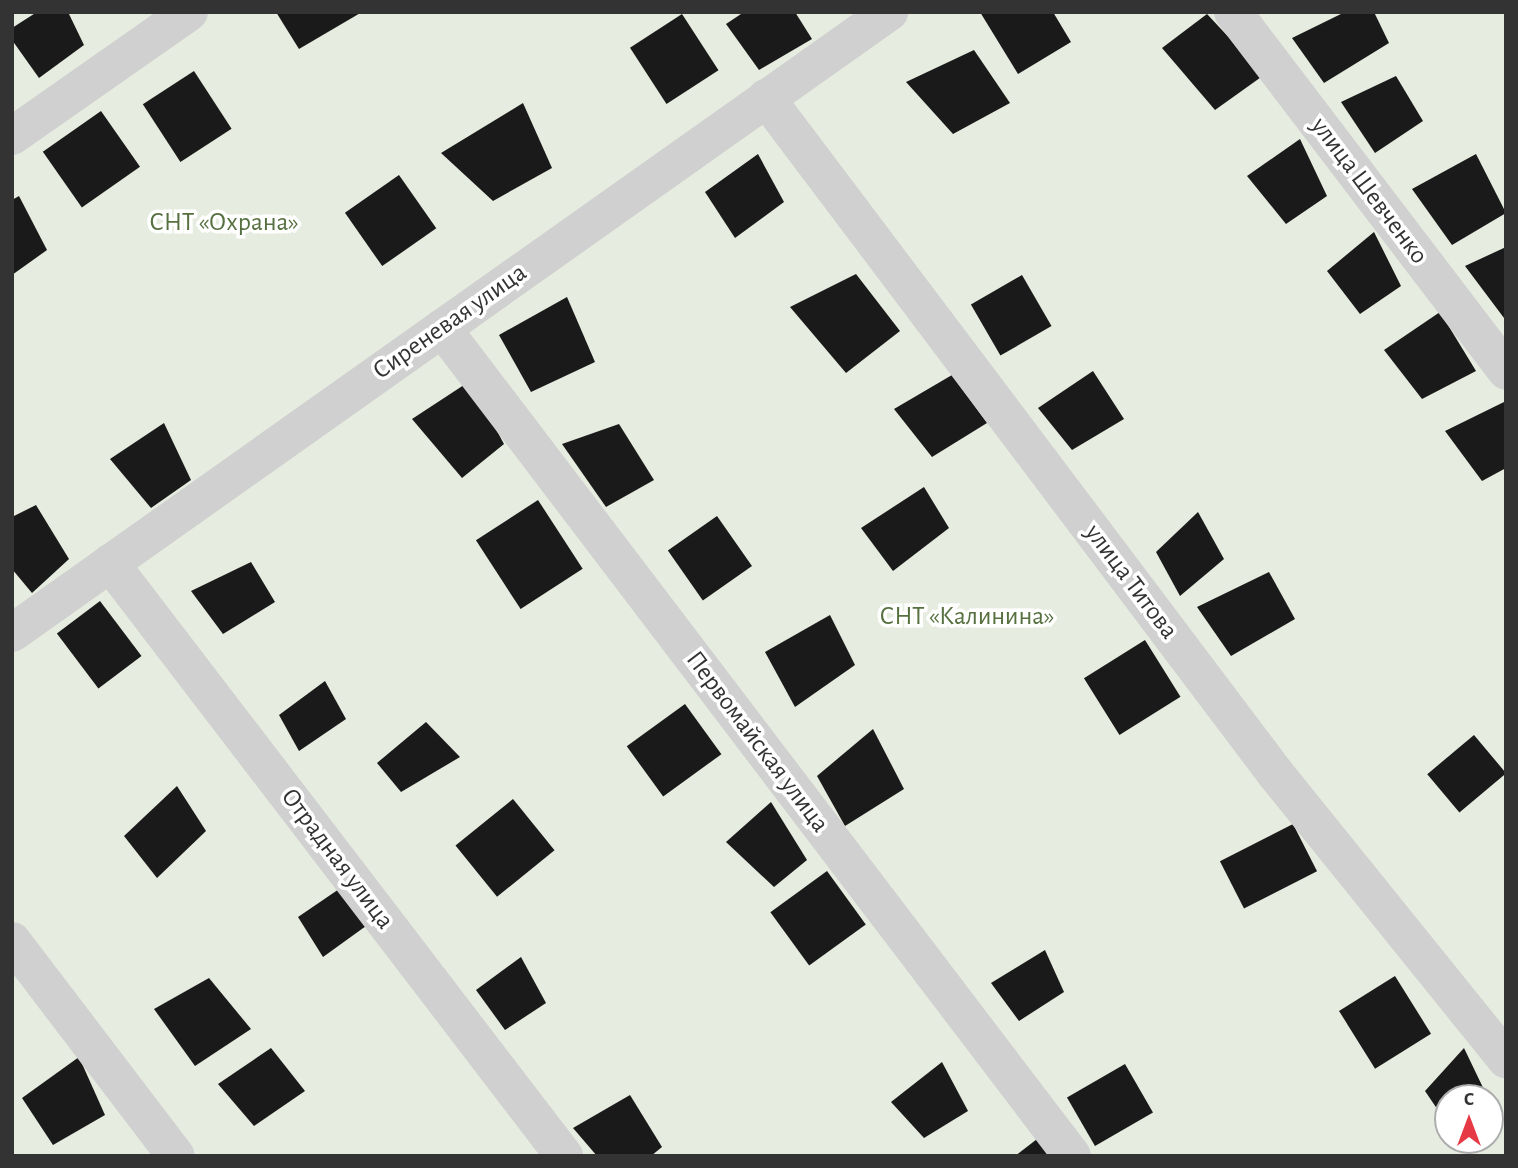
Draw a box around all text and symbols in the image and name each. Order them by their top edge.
street label: улица Шевченко [1304,112,1434,270]
park label: СНТ «Охрана» [149,207,299,239]
street label: Сиреневая улица [367,257,533,387]
street label: улица Титова [1078,518,1184,646]
park label: СНТ «Калинина» [880,601,1054,633]
street label: Первомайская улица [679,645,835,839]
street label: Отрадная улица [274,782,400,936]
north arrow [1434,1084,1504,1154]
text: С [1464,1090,1474,1109]

